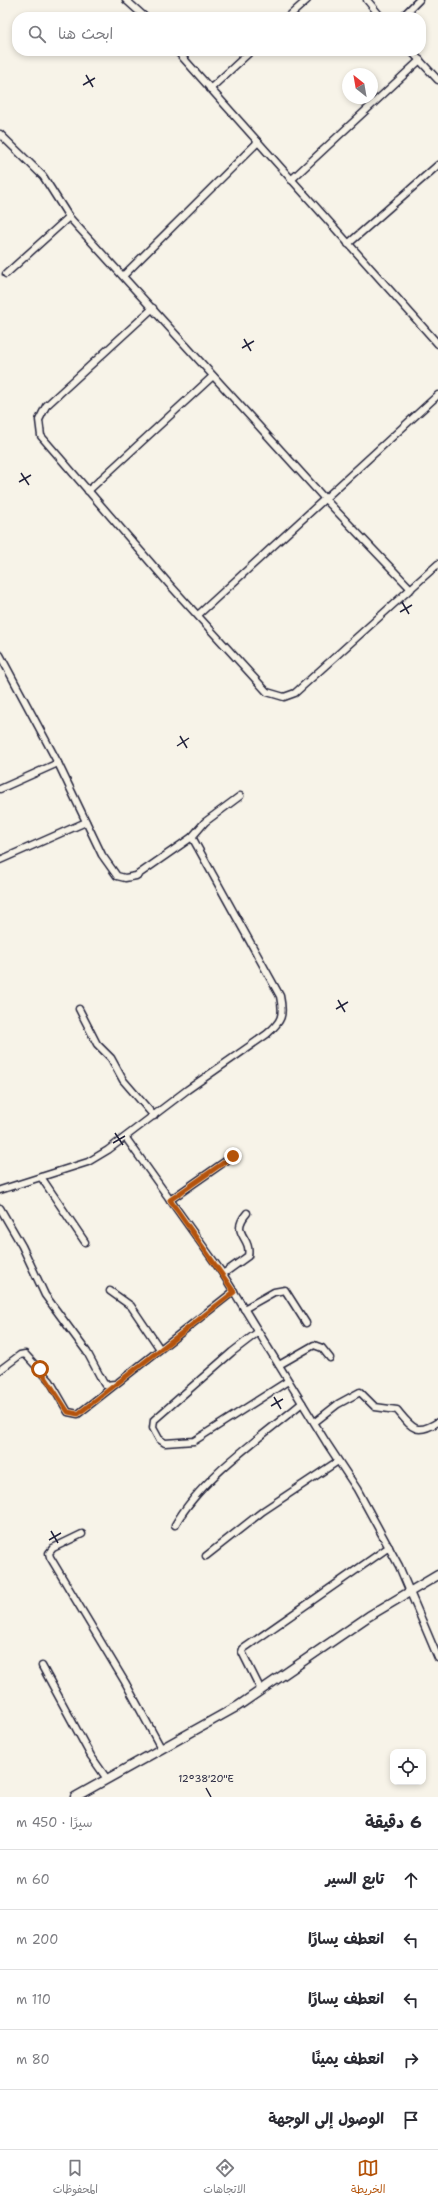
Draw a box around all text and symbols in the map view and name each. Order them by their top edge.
search box [12,12,426,56]
icon: search [26,23,48,45]
text: ابحث هنا [58,24,113,44]
north arrow [342,68,378,104]
route end [224,1147,242,1165]
route start [31,1360,49,1378]
map controls [390,1749,426,1785]
button: locate [390,1749,426,1785]
text: 12°38'20"E [178,1772,234,1785]
text: 6 دقيقة [365,1811,422,1833]
text: سيرًا · 450 m [16,1814,92,1831]
text: تابع السير [325,1869,384,1889]
icon: ahead [400,1869,422,1891]
text: 60 m [16,1871,50,1888]
text: انعطف يسارًا [308,1929,384,1949]
icon: left [400,1929,422,1951]
text: 200 m [16,1931,58,1948]
text: انعطف يسارًا [308,1989,384,2009]
icon: left [400,1989,422,2011]
text: 110 m [16,1991,51,2008]
text: انعطف يمينًا [312,2049,384,2069]
icon: right [400,2049,422,2071]
text: 80 m [16,2051,50,2068]
text: الوصول إلى الوجهة [268,2109,384,2129]
icon: arrive [400,2109,422,2131]
tab: المحفوظات [53,2157,98,2199]
tab: الاتجاهات [203,2157,246,2199]
tab: الخريطة [351,2157,385,2199]

